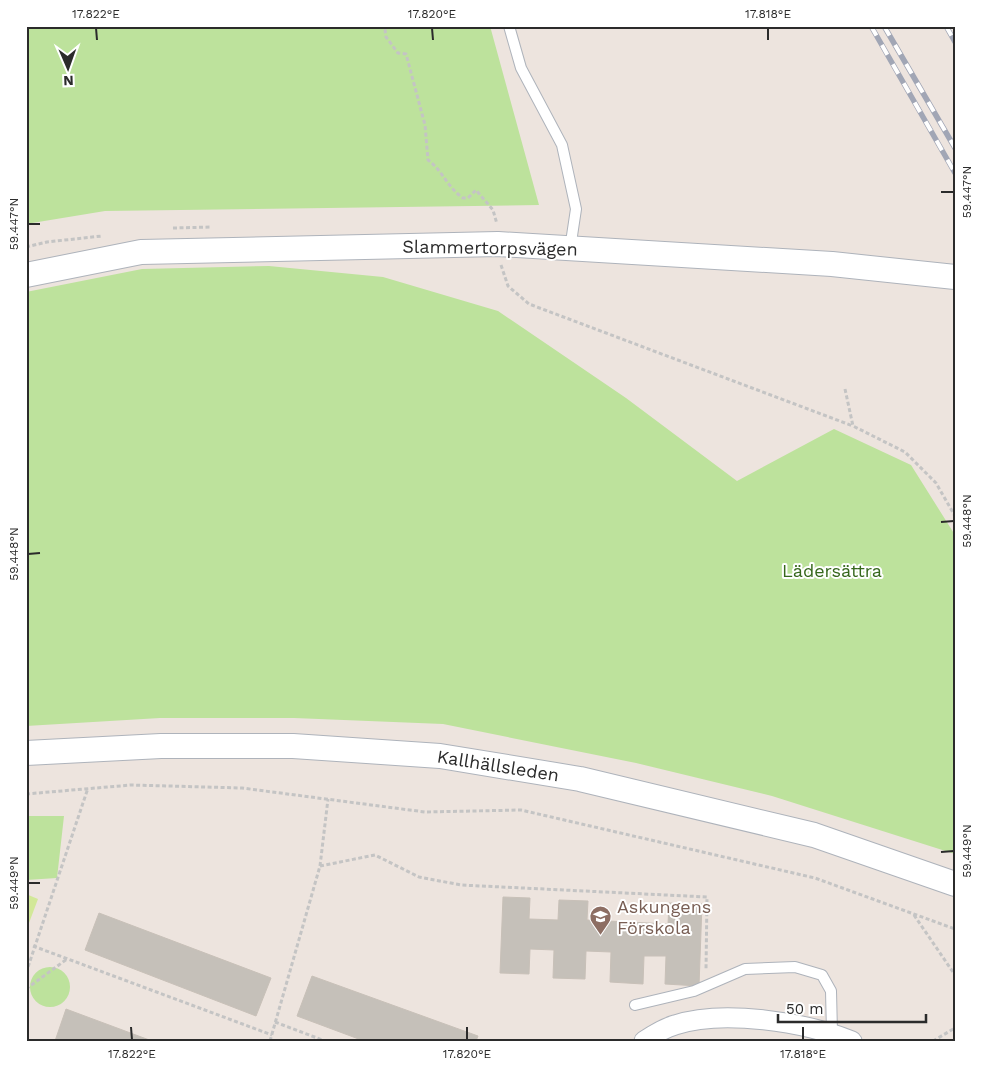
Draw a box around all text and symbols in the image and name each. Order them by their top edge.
text: 17.822°E [72,7,120,21]
text: 17.820°E [408,7,457,21]
text: 17.818°E [745,7,791,21]
north arrow [42,42,92,92]
text: N [63,73,74,89]
text: 59.447°N [960,166,974,218]
text: 59.447°N [7,198,21,250]
street label: Slammertorpsvägen [402,235,578,260]
text: 59.448°N [960,494,974,548]
text: 59.448°N [7,527,21,581]
park label: Lädersättra [782,560,882,581]
street label: Kallhällsleden [436,745,561,786]
text: 59.449°N [960,824,974,878]
text: 59.449°N [7,856,21,910]
place label: Askungens Förskola [617,896,711,938]
school or university icon: Askungens Förskola [589,905,613,936]
scale bar [778,992,926,1024]
text: 50 m [786,1000,823,1018]
text: 17.822°E [108,1047,156,1061]
text: 17.820°E [443,1047,492,1061]
text: 17.818°E [780,1047,826,1061]

